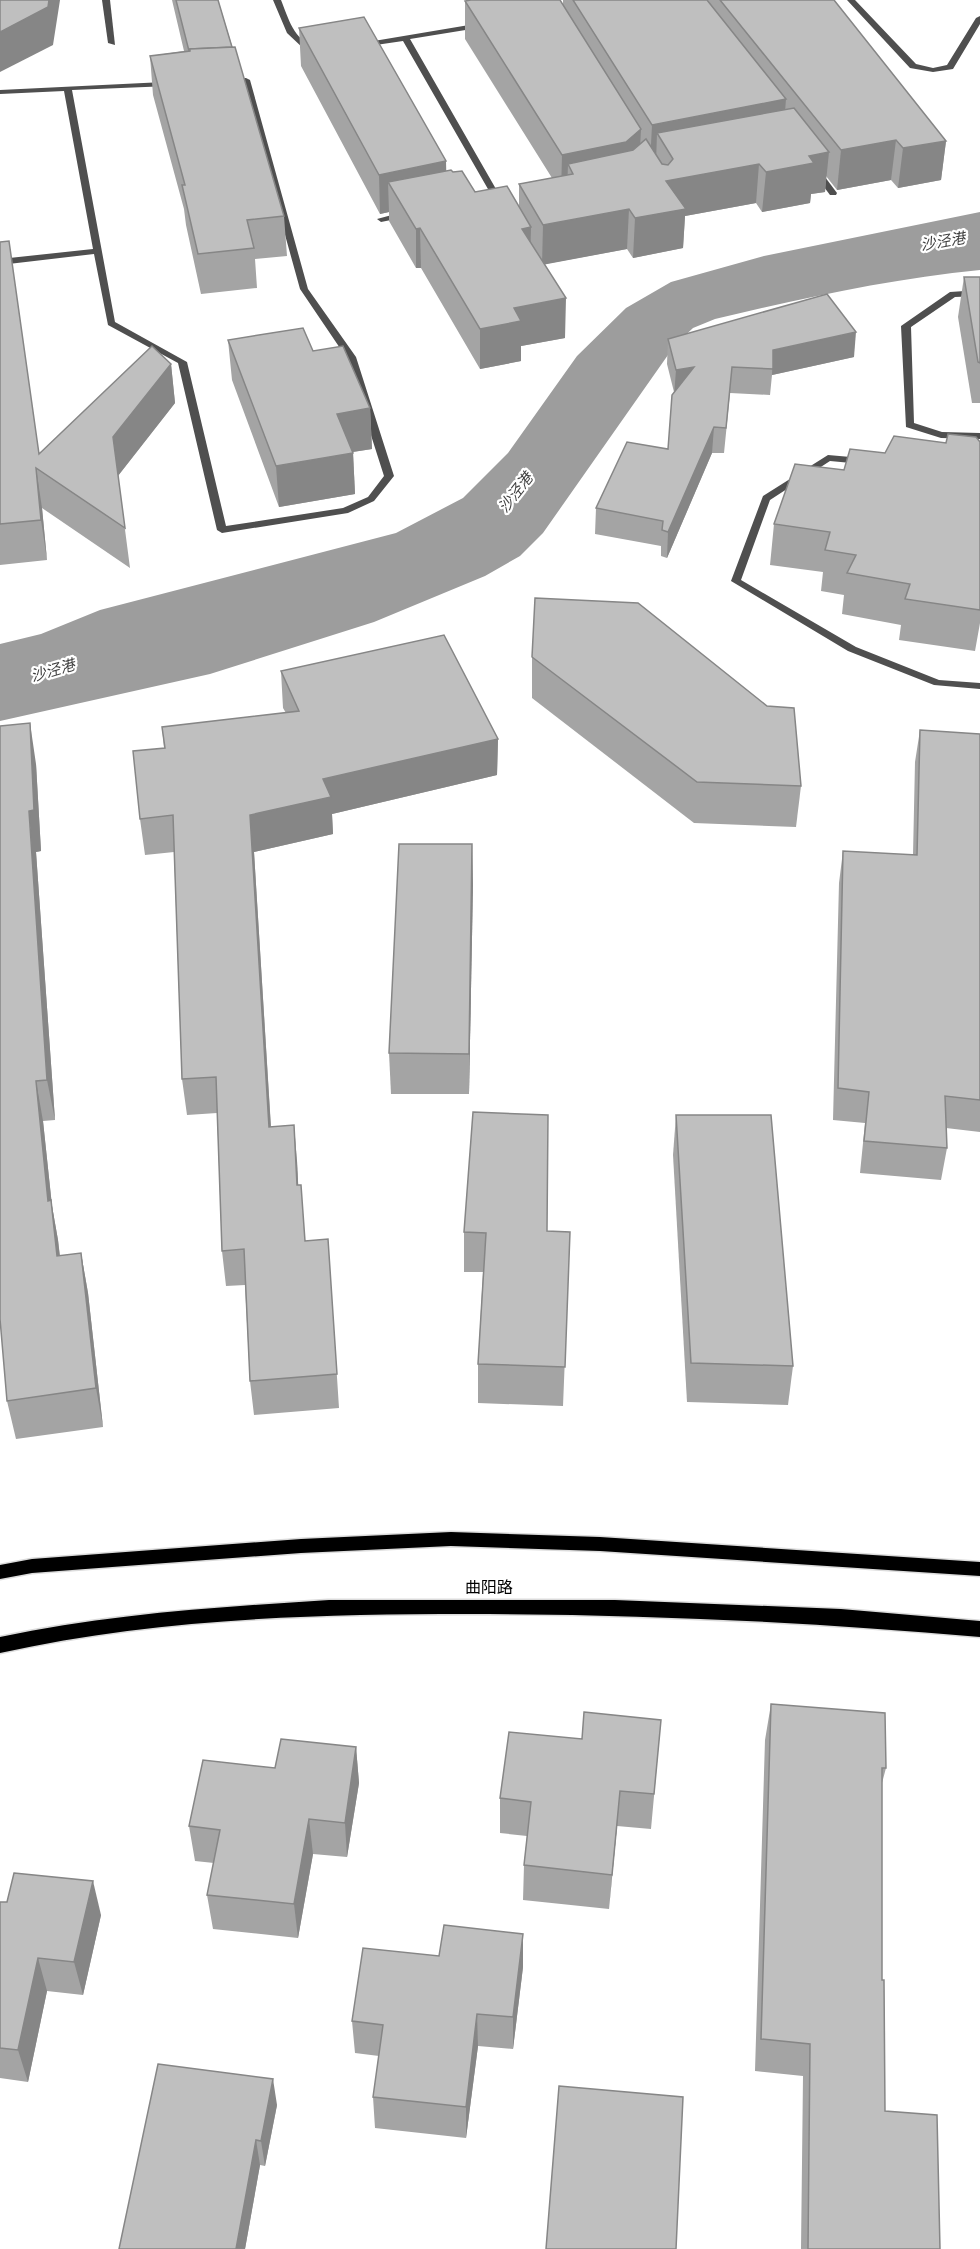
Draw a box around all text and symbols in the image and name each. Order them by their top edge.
water label: 沙泾港 [919,227,969,256]
water label: 沙泾港 [494,467,539,517]
water label: 沙泾港 [28,654,79,687]
street label: 曲阳路 [465,1577,513,1599]

